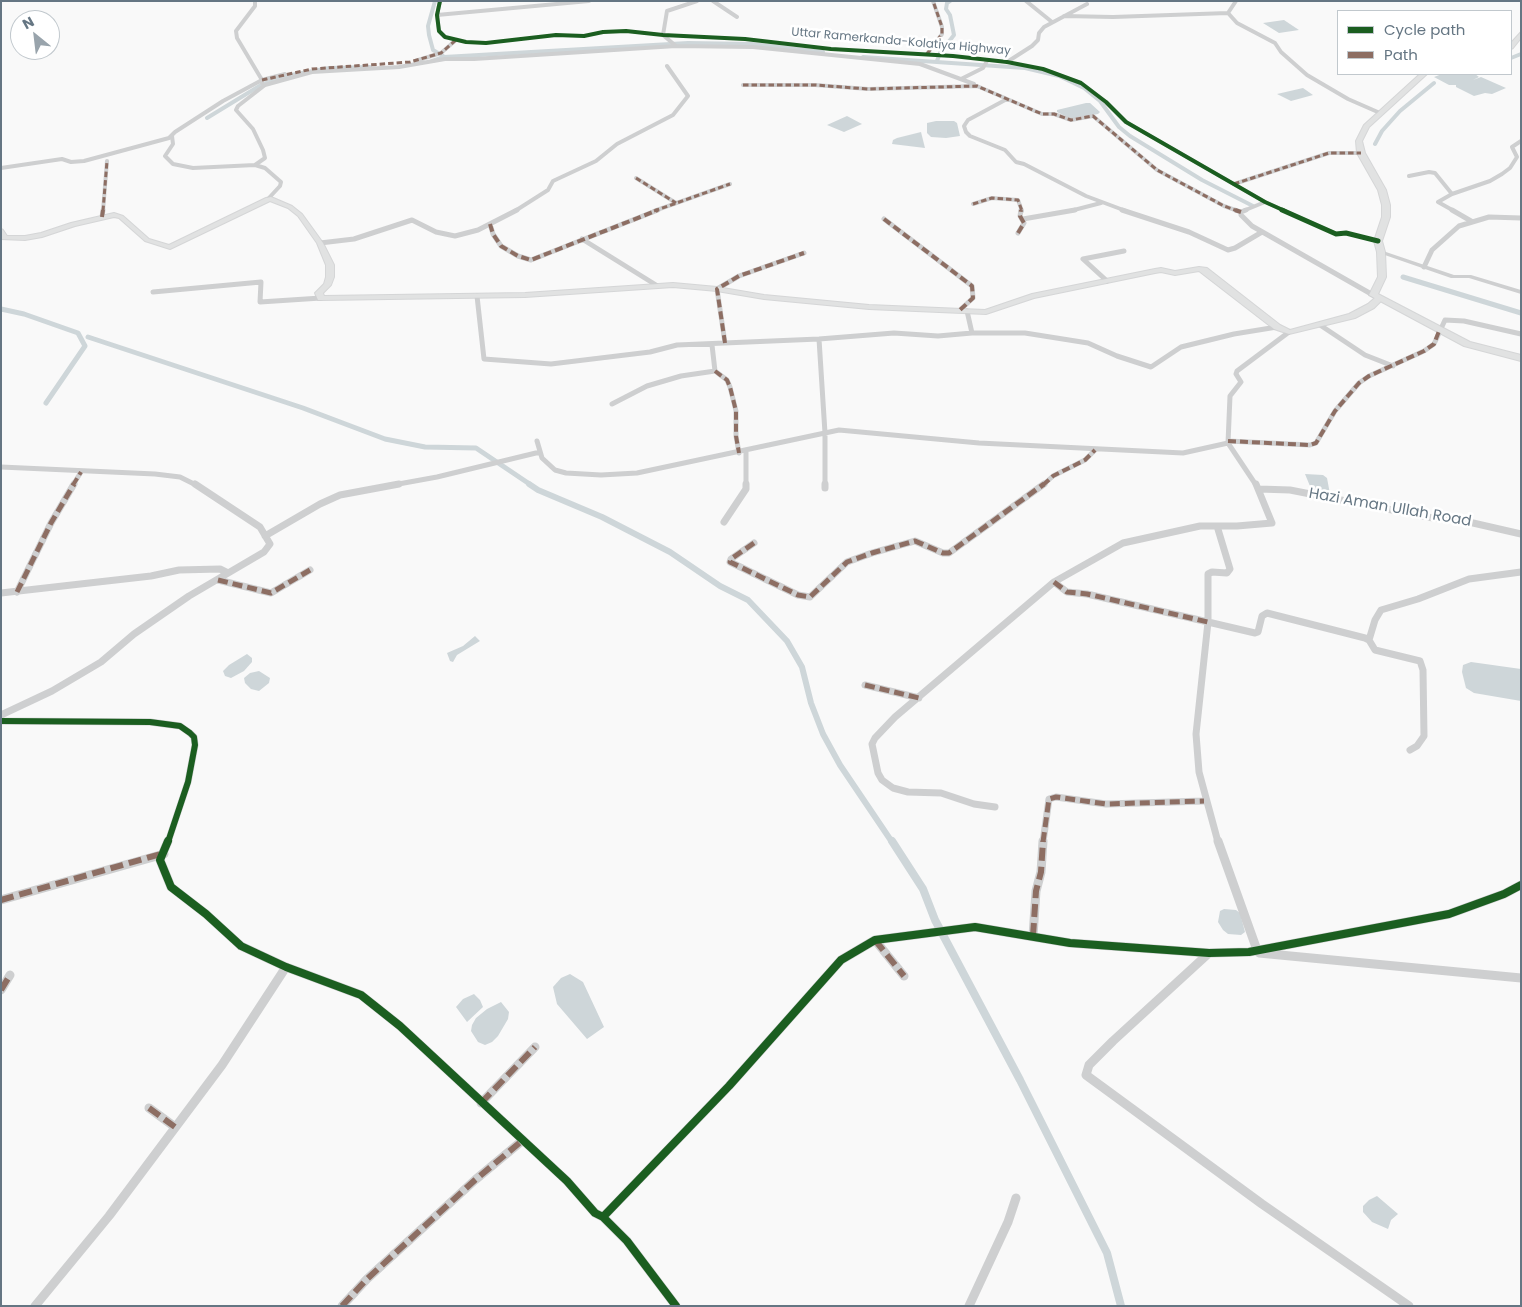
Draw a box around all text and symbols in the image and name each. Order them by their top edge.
north arrow [10,10,60,60]
legend [1337,10,1512,75]
text: N [19,11,38,34]
text: Cycle path [1384,19,1465,40]
street label: Uttar Ramerkanda-Kolatiya Highway [791,25,1011,59]
text: Path [1384,44,1418,65]
street label: Hazi Aman Ullah Road [1307,485,1473,531]

